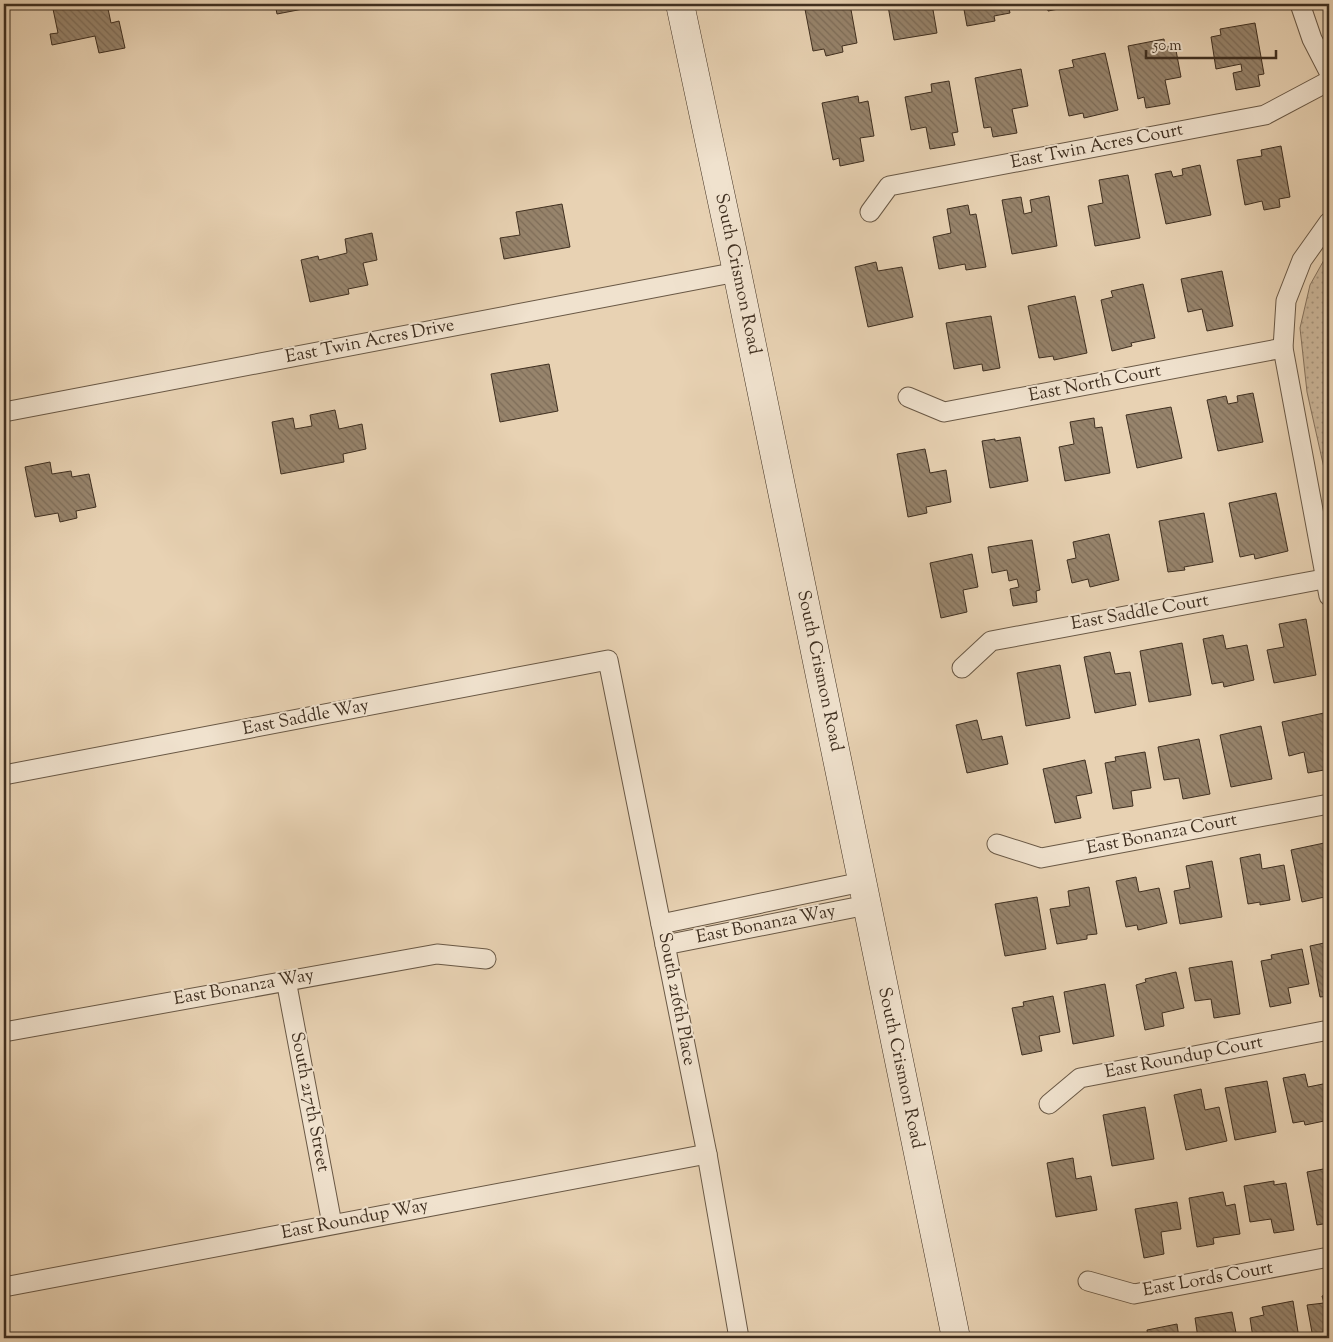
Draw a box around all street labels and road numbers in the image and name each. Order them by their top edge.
street label: East Twin Acres Court [1008,118,1186,176]
street label: South Crismon Road [707,191,767,357]
street label: East Twin Acres Drive [283,313,457,371]
street label: East North Court [1026,358,1164,410]
street label: South Crismon Road [789,588,849,754]
street label: East Saddle Court [1069,588,1211,638]
street label: East Saddle Way [241,693,371,743]
street label: East Bonanza Court [1084,808,1240,862]
street label: East Bonanza Way [694,899,838,951]
street label: South 216th Place [650,930,702,1068]
street label: East Bonanza Way [172,963,316,1013]
street label: South Crismon Road [870,985,930,1151]
street label: South 217th Street [283,1030,335,1174]
street label: East Roundup Court [1103,1030,1265,1086]
street label: East Roundup Way [279,1193,431,1247]
street label: East Lords Court [1141,1256,1275,1304]

